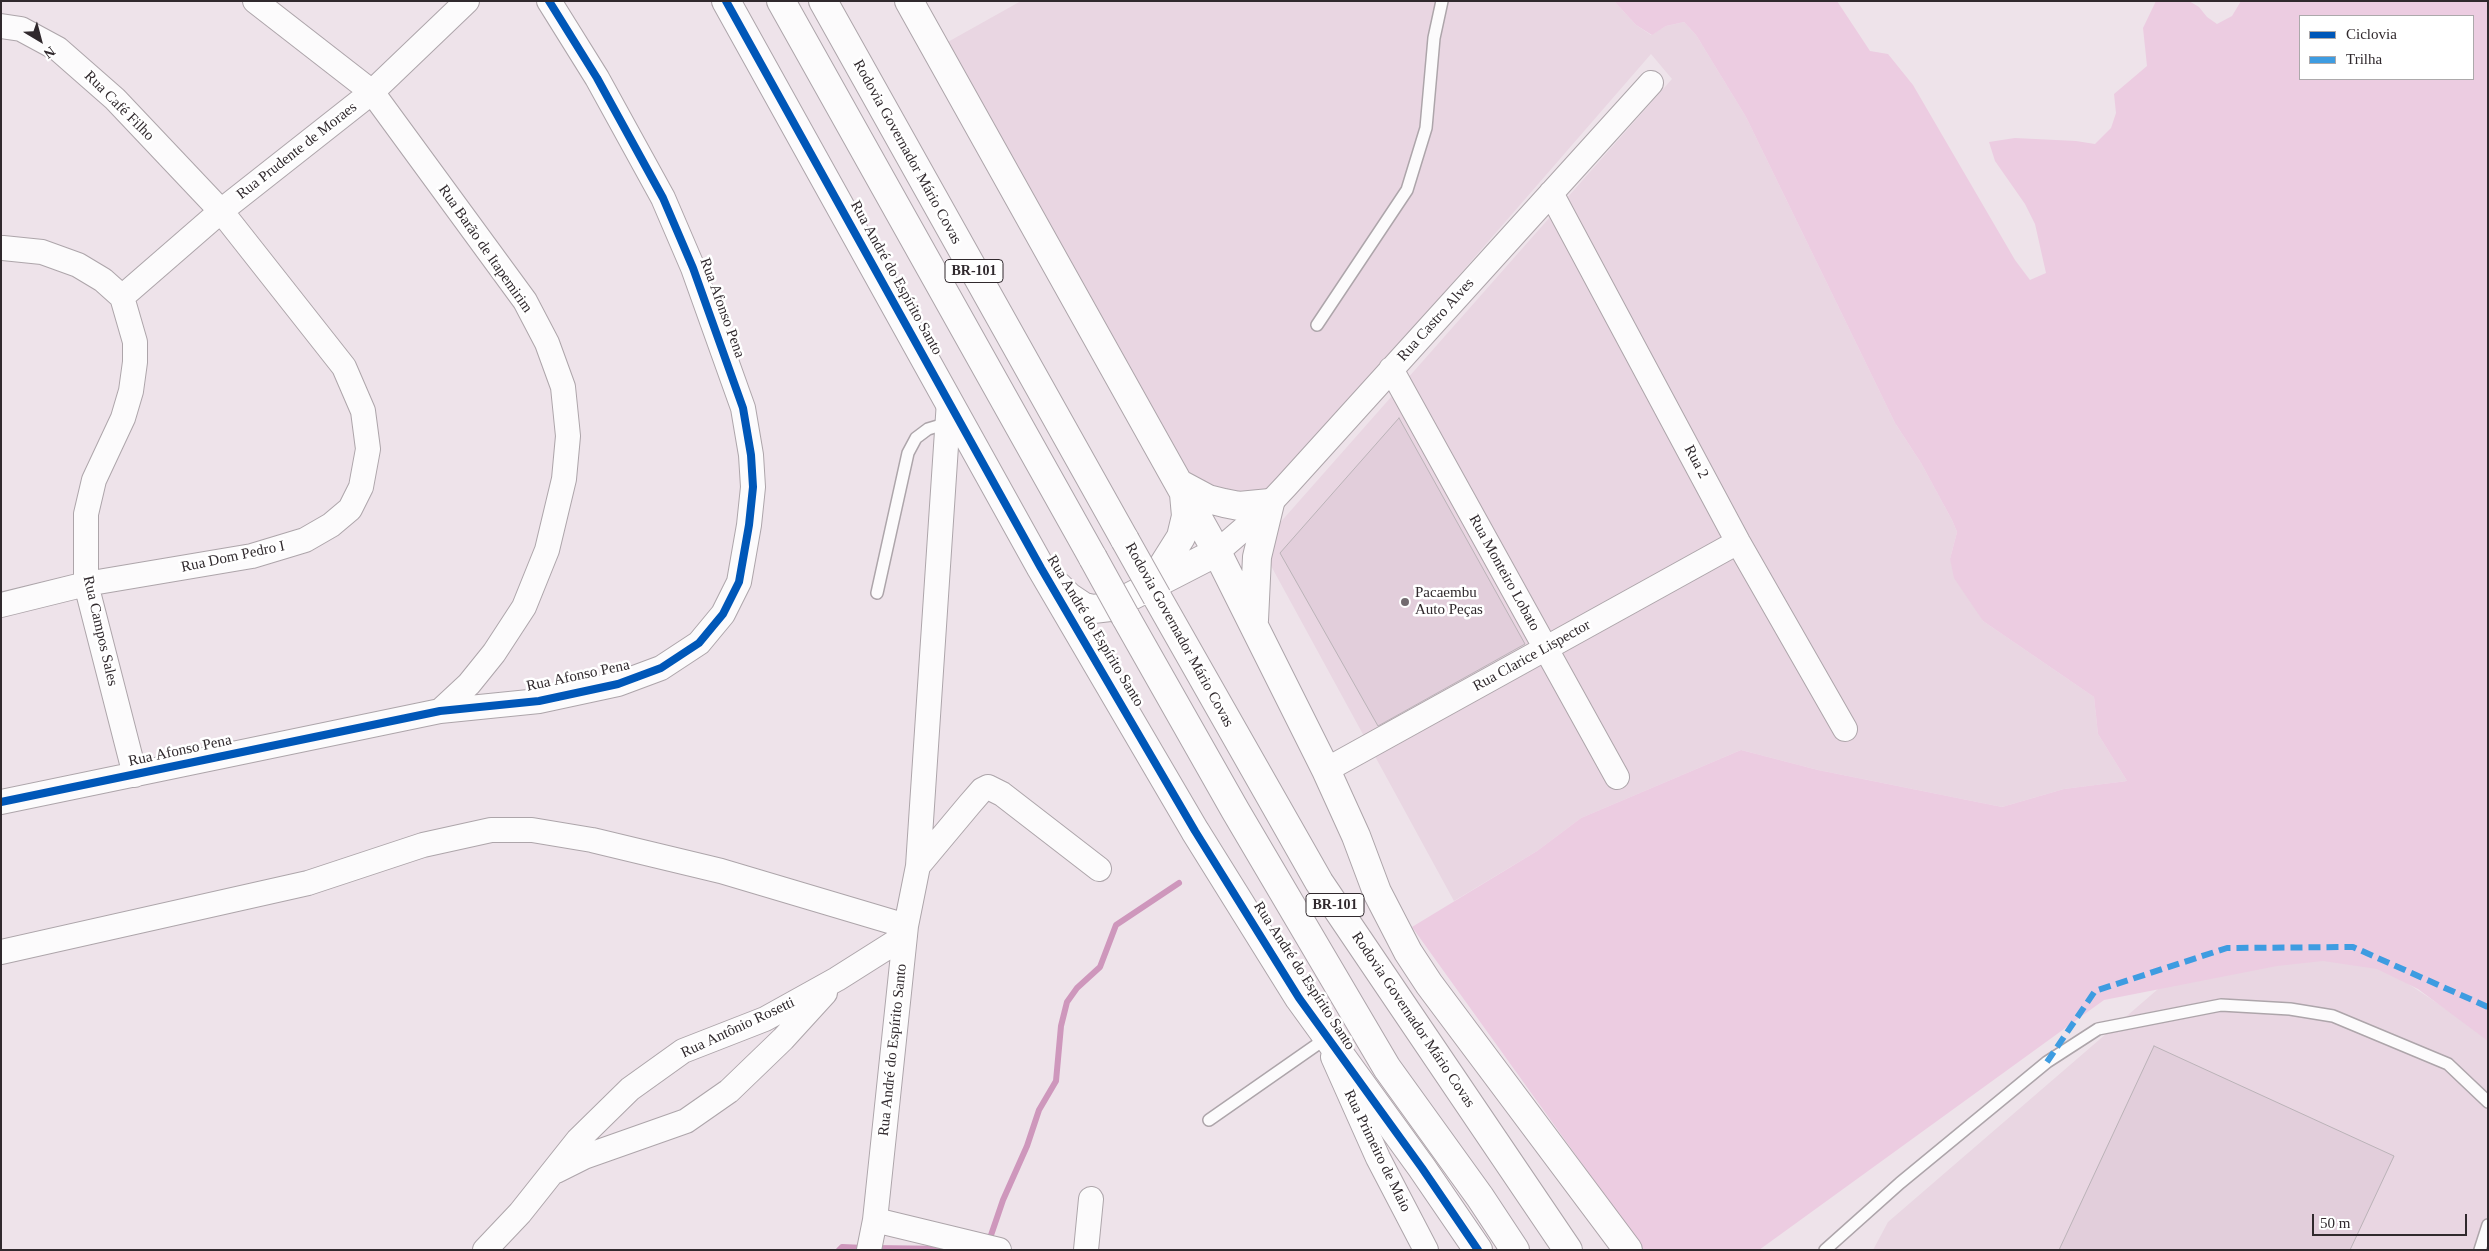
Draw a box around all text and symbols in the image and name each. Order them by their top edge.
north arrow [15,15,65,65]
legend [2299,15,2474,80]
text: Ciclovia [2346,26,2397,42]
text: N [41,43,58,61]
text: Trilha [2346,51,2382,67]
street label: Rodovia Governador Mário Covas [849,57,965,247]
street label: Rua Café Filho [80,67,158,145]
street label: Rua Prudente de Moraes [233,98,361,204]
street label: Rua Barão de Itapemirim [434,182,536,316]
street label: Rua André do Espírito Santo [846,198,946,358]
street label: Rua Afonso Pena [696,256,748,360]
road number: BR-101 [945,260,1003,282]
street label: Rua Castro Alves [1394,275,1478,365]
street label: Rua 2 [1680,442,1712,482]
street label: Rua Monteiro Lobato [1465,512,1543,634]
street label: Rua Dom Pedro I [180,537,286,577]
street label: Rodovia Governador Mário Covas [1121,540,1237,730]
street label: Rua André do Espírito Santo [1043,552,1147,710]
street label: Rua Campos Sales [79,574,121,688]
place label: Pacaembu Auto Peças [1415,584,1483,619]
marker: Pacaembu Auto Peças [1399,596,1411,608]
street label: Rua Clarice Lispector [1470,616,1594,696]
street label: Rua Afonso Pena [525,656,631,696]
street label: Rua Afonso Pena [127,731,233,771]
road number: BR-101 [1306,894,1364,916]
street label: Rua André do Espírito Santo [1249,898,1359,1054]
street label: Rodovia Governador Mário Covas [1347,929,1479,1111]
street label: Rua André do Espírito Santo [875,963,911,1137]
street label: Rua Antônio Rosetti [678,994,798,1062]
street label: Rua Primeiro de Maio [1340,1087,1414,1215]
scale bar [2314,1204,2469,1236]
text: 50 m [2320,1215,2350,1231]

